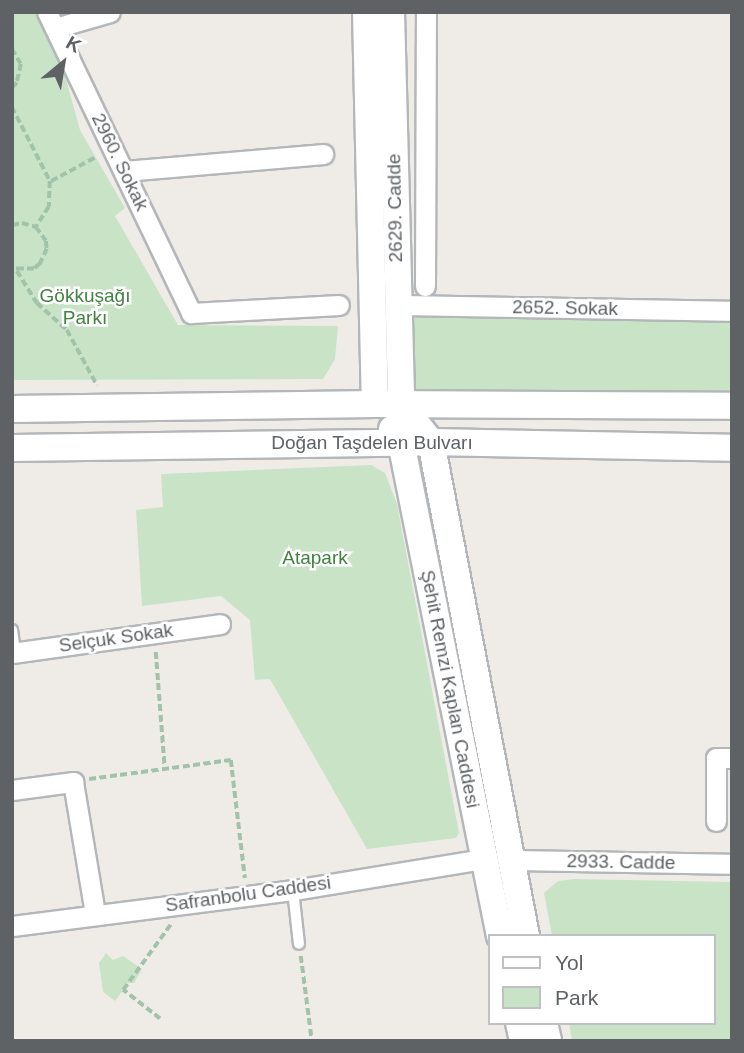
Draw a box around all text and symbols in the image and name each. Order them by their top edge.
north arrow [28,28,98,98]
text: K [63,32,85,57]
street label: 2960. Sokak [87,110,153,214]
street label: 2629. Cadde [383,153,407,263]
park label: Gökkuşağı Parkı [40,285,130,329]
street label: 2652. Sokak [512,296,618,320]
street label: Doğan Taşdelen Bulvarı [271,432,473,454]
park label: Atapark [282,547,348,569]
street label: Şehit Remzi Kaplan Caddesi [416,568,484,810]
street label: Selçuk Sokak [57,619,175,657]
street label: 2933. Cadde [566,850,676,874]
street label: Safranbolu Caddesi [164,871,332,917]
legend [489,934,716,1025]
text: Yol [555,951,583,974]
text: Park [555,986,598,1009]

